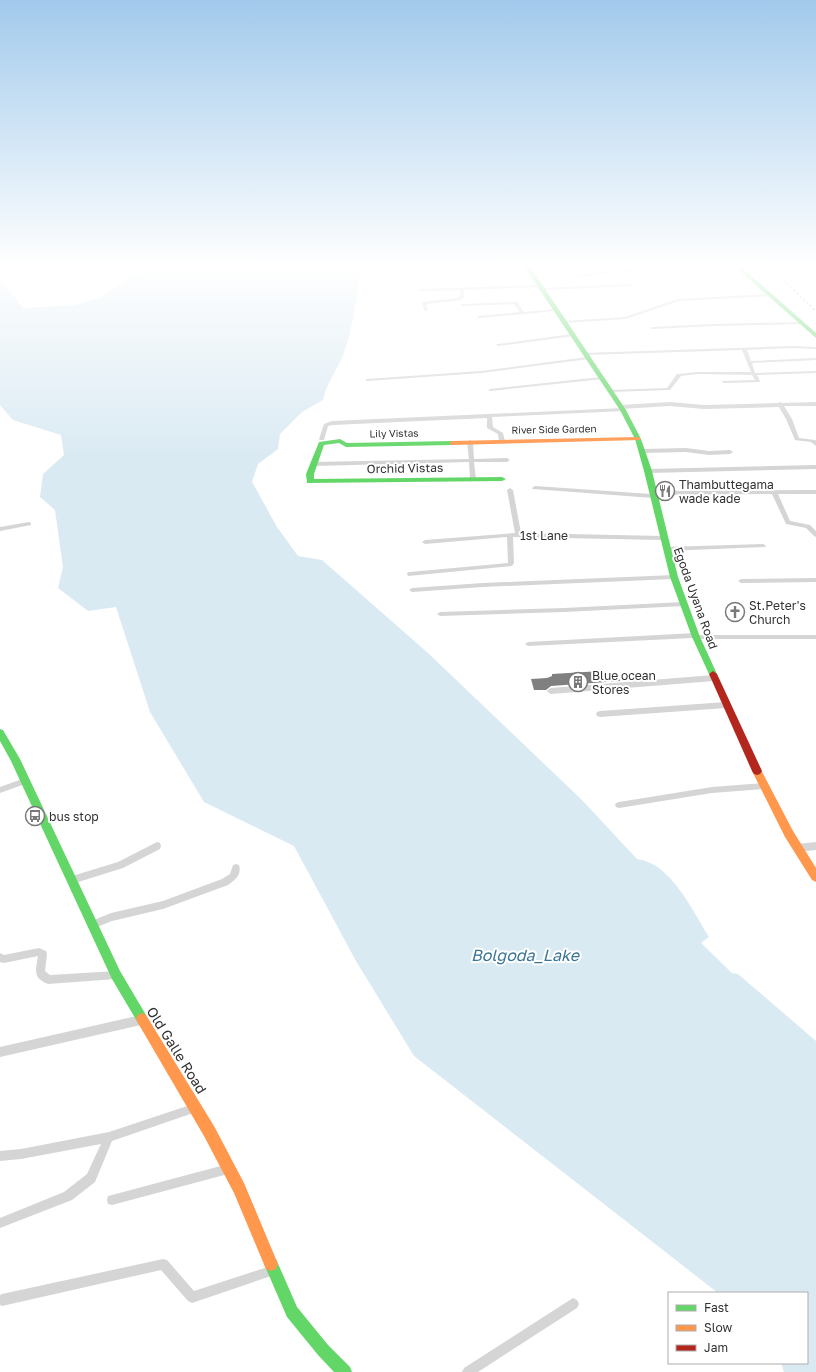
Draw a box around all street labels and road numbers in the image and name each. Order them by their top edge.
street label: River Side Garden [511,422,597,436]
street label: Lily Vistas [369,427,419,439]
street label: Orchid Vistas [367,460,443,476]
street label: 1st Lane [520,528,568,543]
street label: Egoda Uyana Road [671,545,721,651]
street label: Old Galle Road [143,1003,211,1097]

